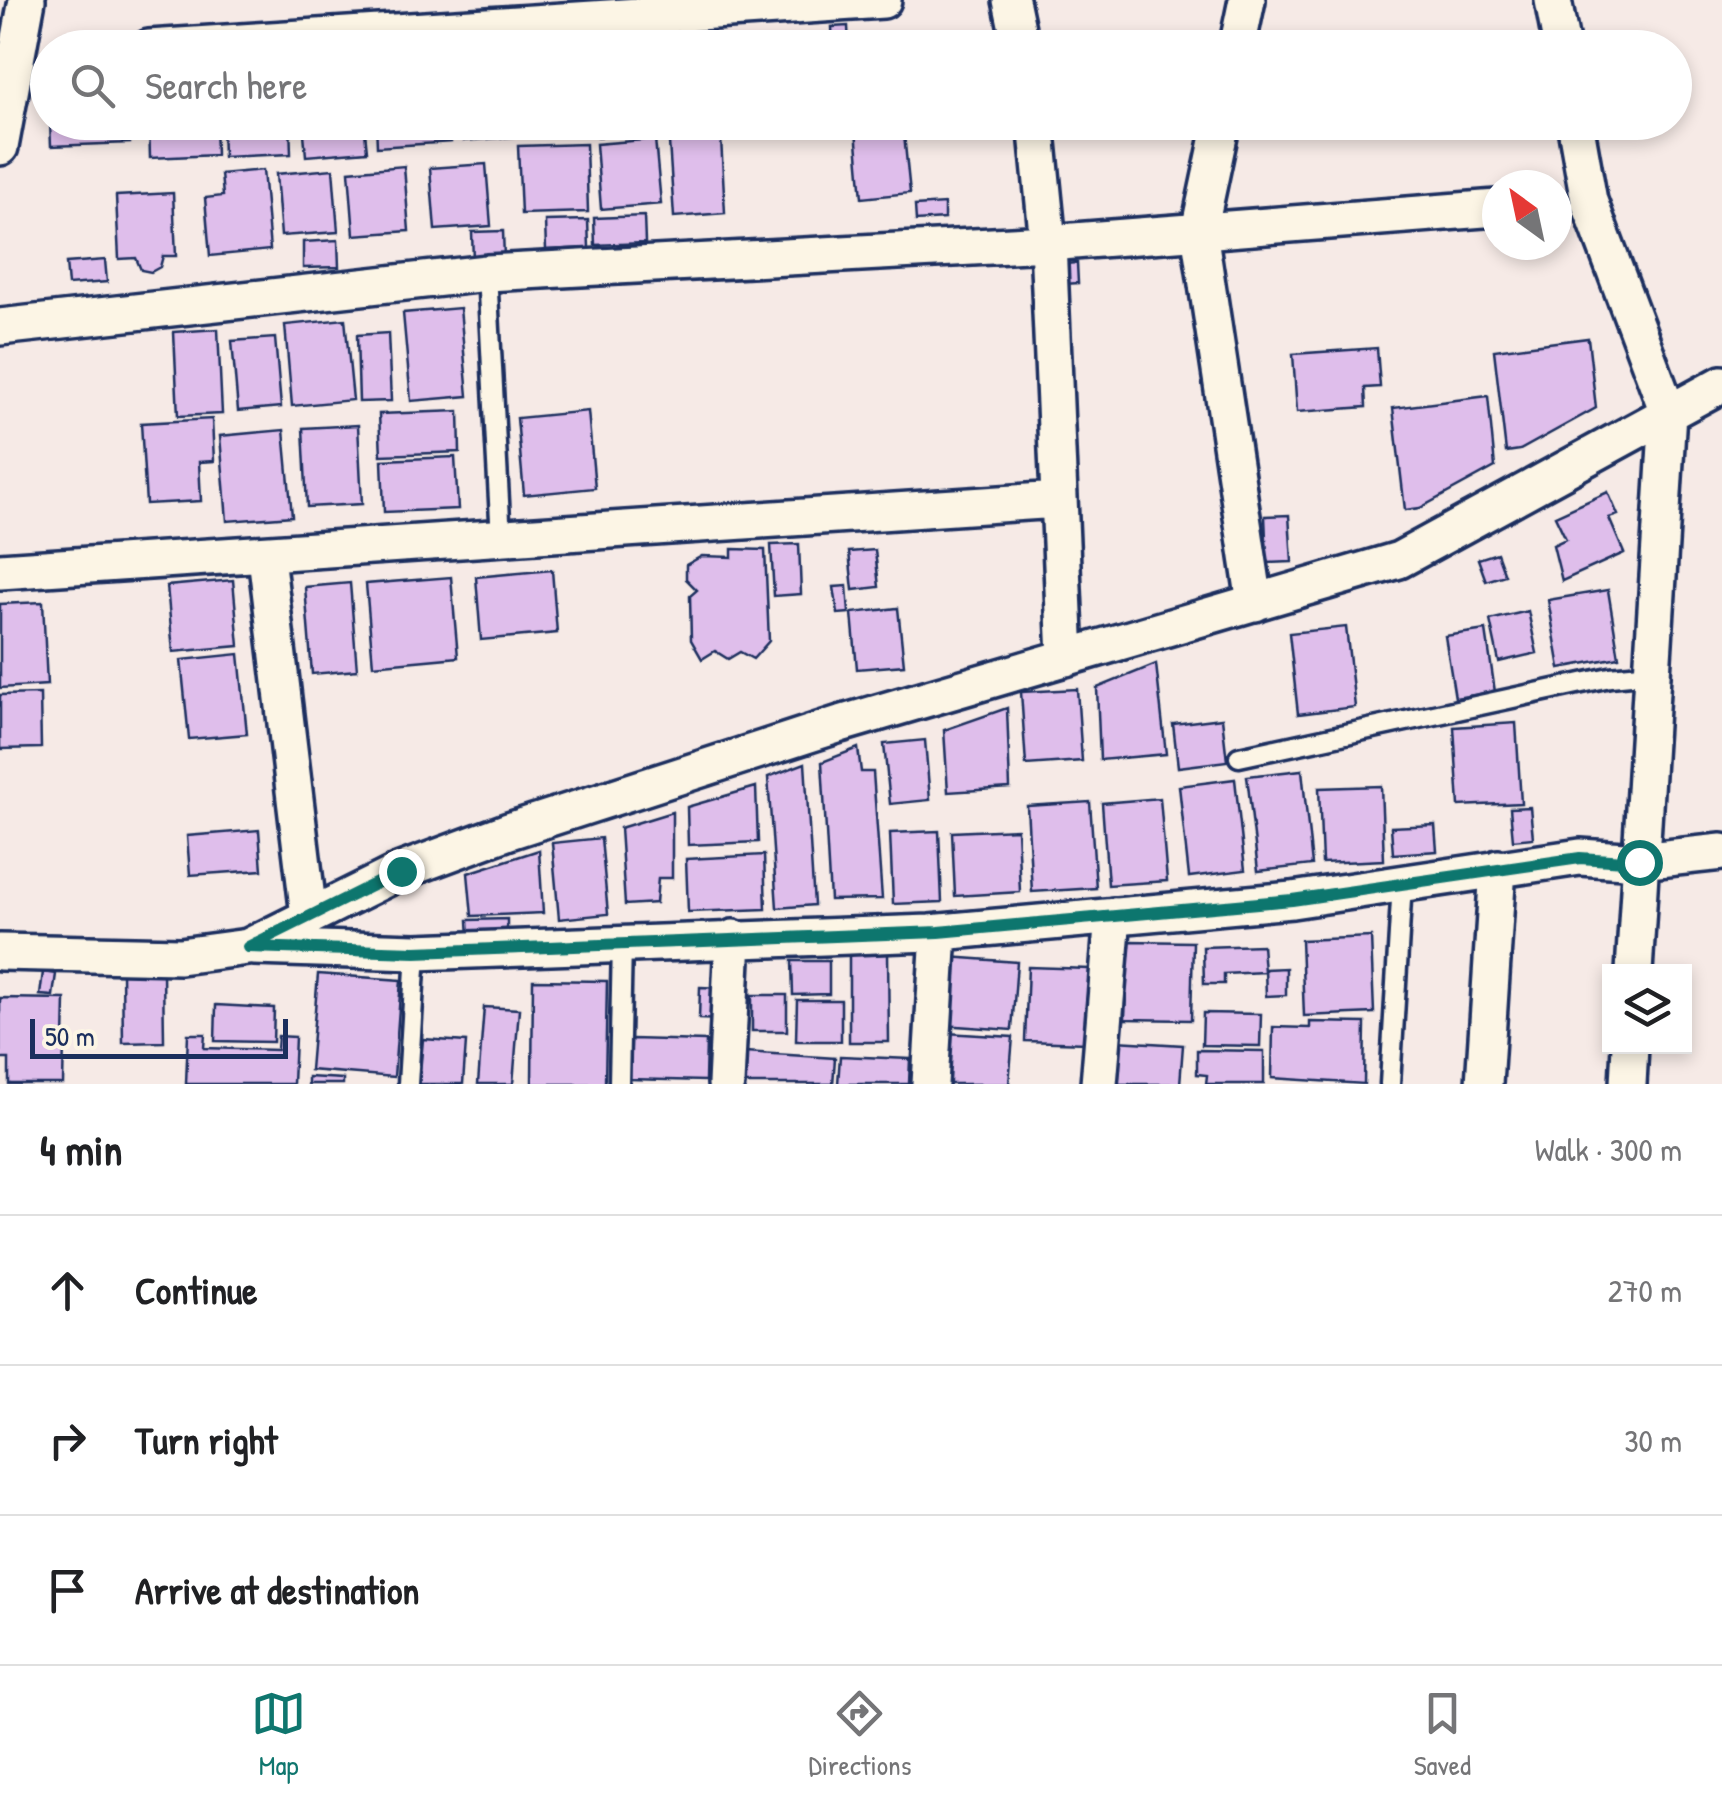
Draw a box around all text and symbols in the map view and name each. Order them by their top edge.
search box [30,30,1692,140]
icon: search [65,58,120,113]
text: Search here [145,59,307,111]
north arrow [1482,170,1572,260]
route start [1617,840,1663,886]
route end [379,849,425,895]
map controls [1602,964,1692,1054]
button: layers [1602,964,1692,1054]
scale bar [30,1014,288,1058]
text: 50 m [45,1017,95,1055]
text: 4 min [40,1121,122,1178]
text: Walk · 300 m [1535,1128,1682,1171]
icon: ahead [40,1263,95,1318]
text: Continue [135,1264,257,1316]
text: 270 m [1608,1269,1682,1312]
icon: right [40,1413,95,1468]
text: Turn right [135,1414,278,1466]
text: 30 m [1624,1419,1682,1462]
icon: arrive [40,1563,95,1618]
text: Arrive at destination [135,1564,419,1616]
tab: Map [251,1686,306,1784]
tab: Directions [808,1686,911,1784]
tab: Saved [1414,1686,1471,1784]

